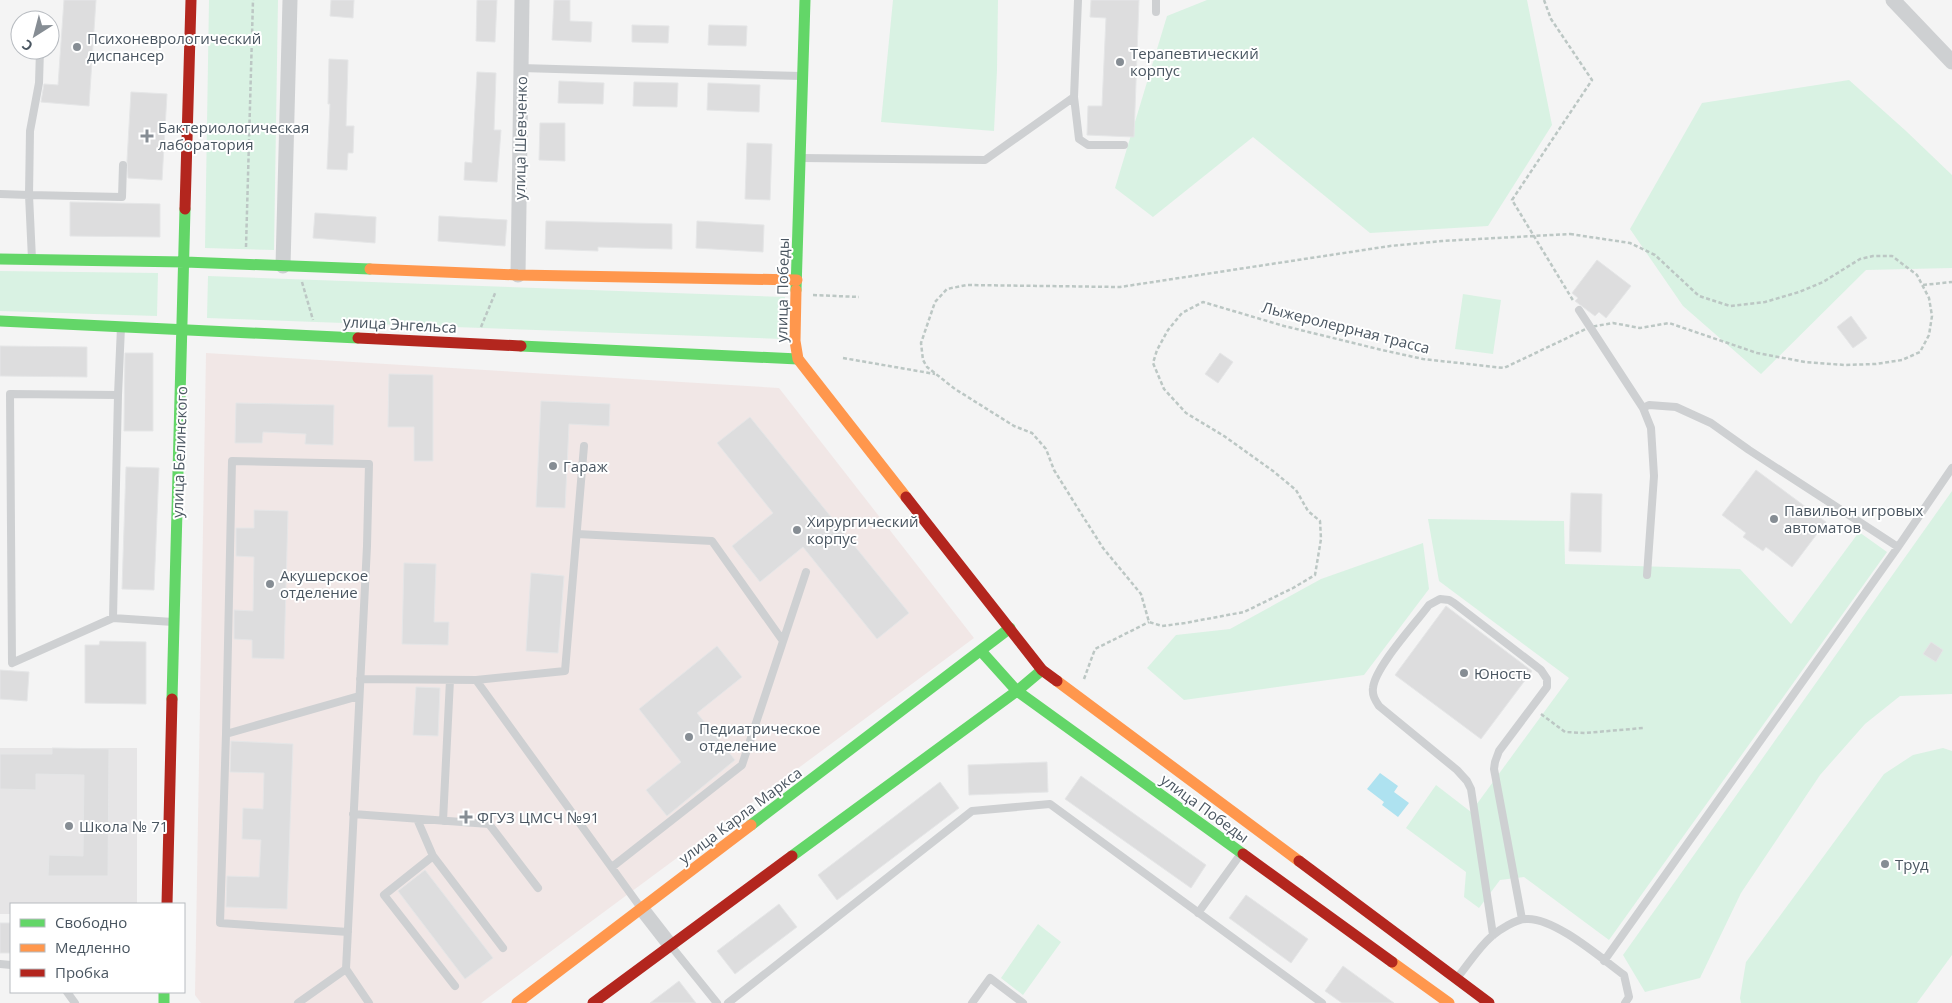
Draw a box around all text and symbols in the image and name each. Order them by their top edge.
north arrow [10,10,60,60]
place label: Психоневрологический диспансер [87,28,261,65]
text: С [18,36,36,56]
marker: Психоневрологический диспансер [71,41,83,53]
place label: Терапевтический корпус [1130,43,1259,80]
marker: Терапевтический корпус [1114,56,1126,68]
street label: улица Шевченко [509,76,531,200]
place label: Бактериологическая лаборатория [158,117,309,154]
marker: Бактериологическая лаборатория [140,129,154,143]
street label: улица Победы [771,237,793,343]
street label: Лыжеролеррная трасса [1260,296,1432,358]
street label: улица Энгельса [343,311,457,337]
street label: улица Белинского [167,386,191,518]
place label: Гараж [563,456,608,476]
marker: Гараж [547,460,559,472]
place label: Павильон игровых автоматов [1784,500,1924,537]
place label: Хирургический корпус [807,511,919,548]
marker: Павильон игровых автоматов [1768,513,1780,525]
marker: Хирургический корпус [791,524,803,536]
place label: Акушерское отделение [280,565,368,602]
marker: Акушерское отделение [264,578,276,590]
place label: Юность [1474,663,1531,683]
marker: Юность [1458,667,1470,679]
place label: Педиатрическое отделение [699,718,821,755]
marker: Педиатрическое отделение [683,731,695,743]
street label: улица Карла Маркса [674,762,806,868]
street label: улица Победы [1157,769,1253,847]
place label: ФГУЗ ЦМСЧ №91 [477,807,599,827]
marker: ФГУЗ ЦМСЧ №91 [459,810,473,824]
place label: Школа № 71 [79,816,168,836]
marker: Школа № 71 [63,820,75,832]
place label: Труд [1895,854,1929,874]
marker: Труд [1879,858,1891,870]
legend [10,903,185,993]
text: Свободно [55,912,127,932]
text: Медленно [55,937,131,957]
text: Пробка [55,962,109,982]

